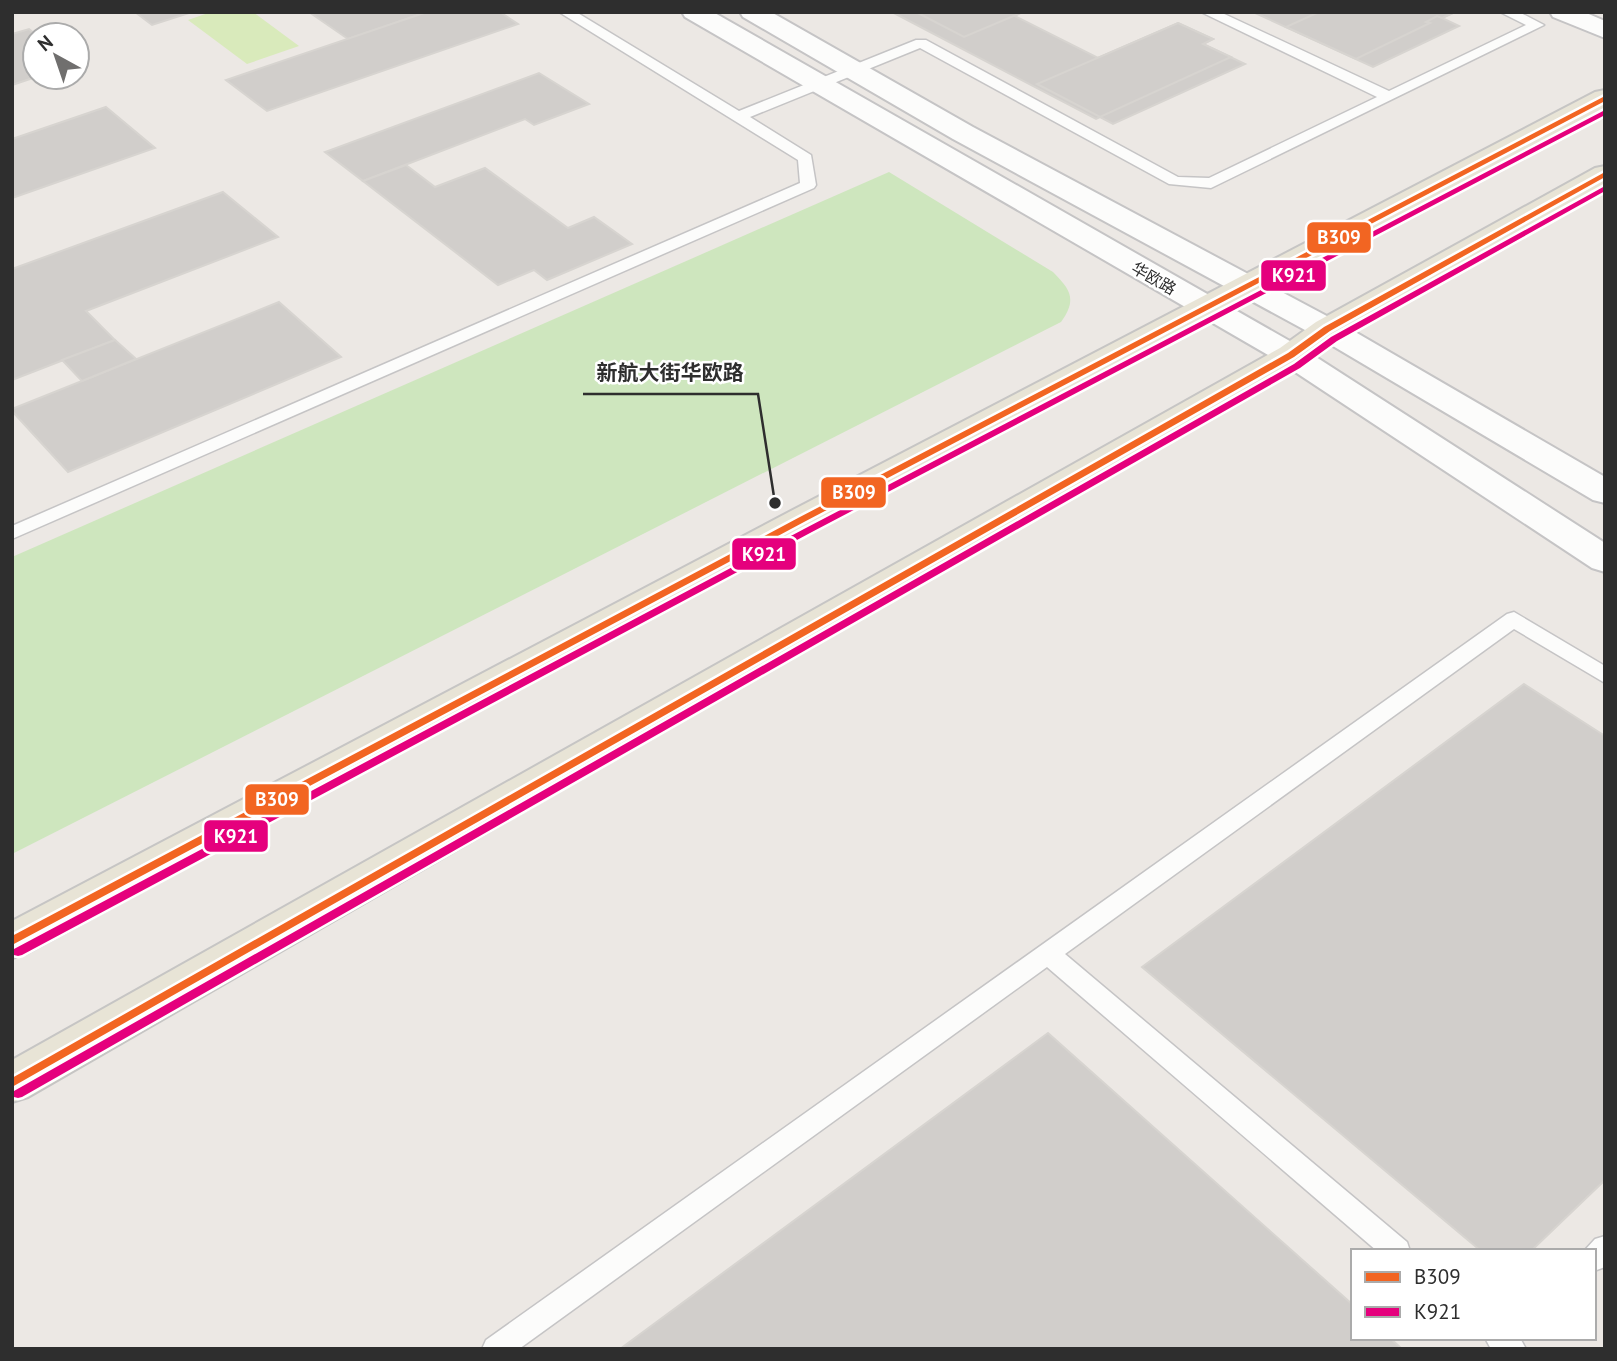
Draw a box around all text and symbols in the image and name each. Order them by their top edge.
north arrow [21,21,91,91]
text: N [33,30,58,56]
line badge: B309 [1306,221,1372,254]
text: B309 [1317,225,1361,249]
street label: 华欧路 [1128,257,1180,299]
line badge: K921 [1260,259,1327,292]
text: K921 [1272,263,1316,287]
callout: 新航大街华欧路 [583,352,758,394]
text: 新航大街华欧路 [597,359,744,386]
line badge: B309 [820,476,887,509]
text: B309 [832,480,876,504]
line badge: K921 [731,537,797,571]
text: K921 [742,542,786,566]
line badge: B309 [244,783,310,816]
text: B309 [255,787,299,811]
line badge: K921 [203,819,269,853]
text: K921 [214,824,258,848]
legend [1351,1249,1596,1340]
text: B309 [1414,1263,1461,1290]
text: K921 [1414,1298,1461,1325]

